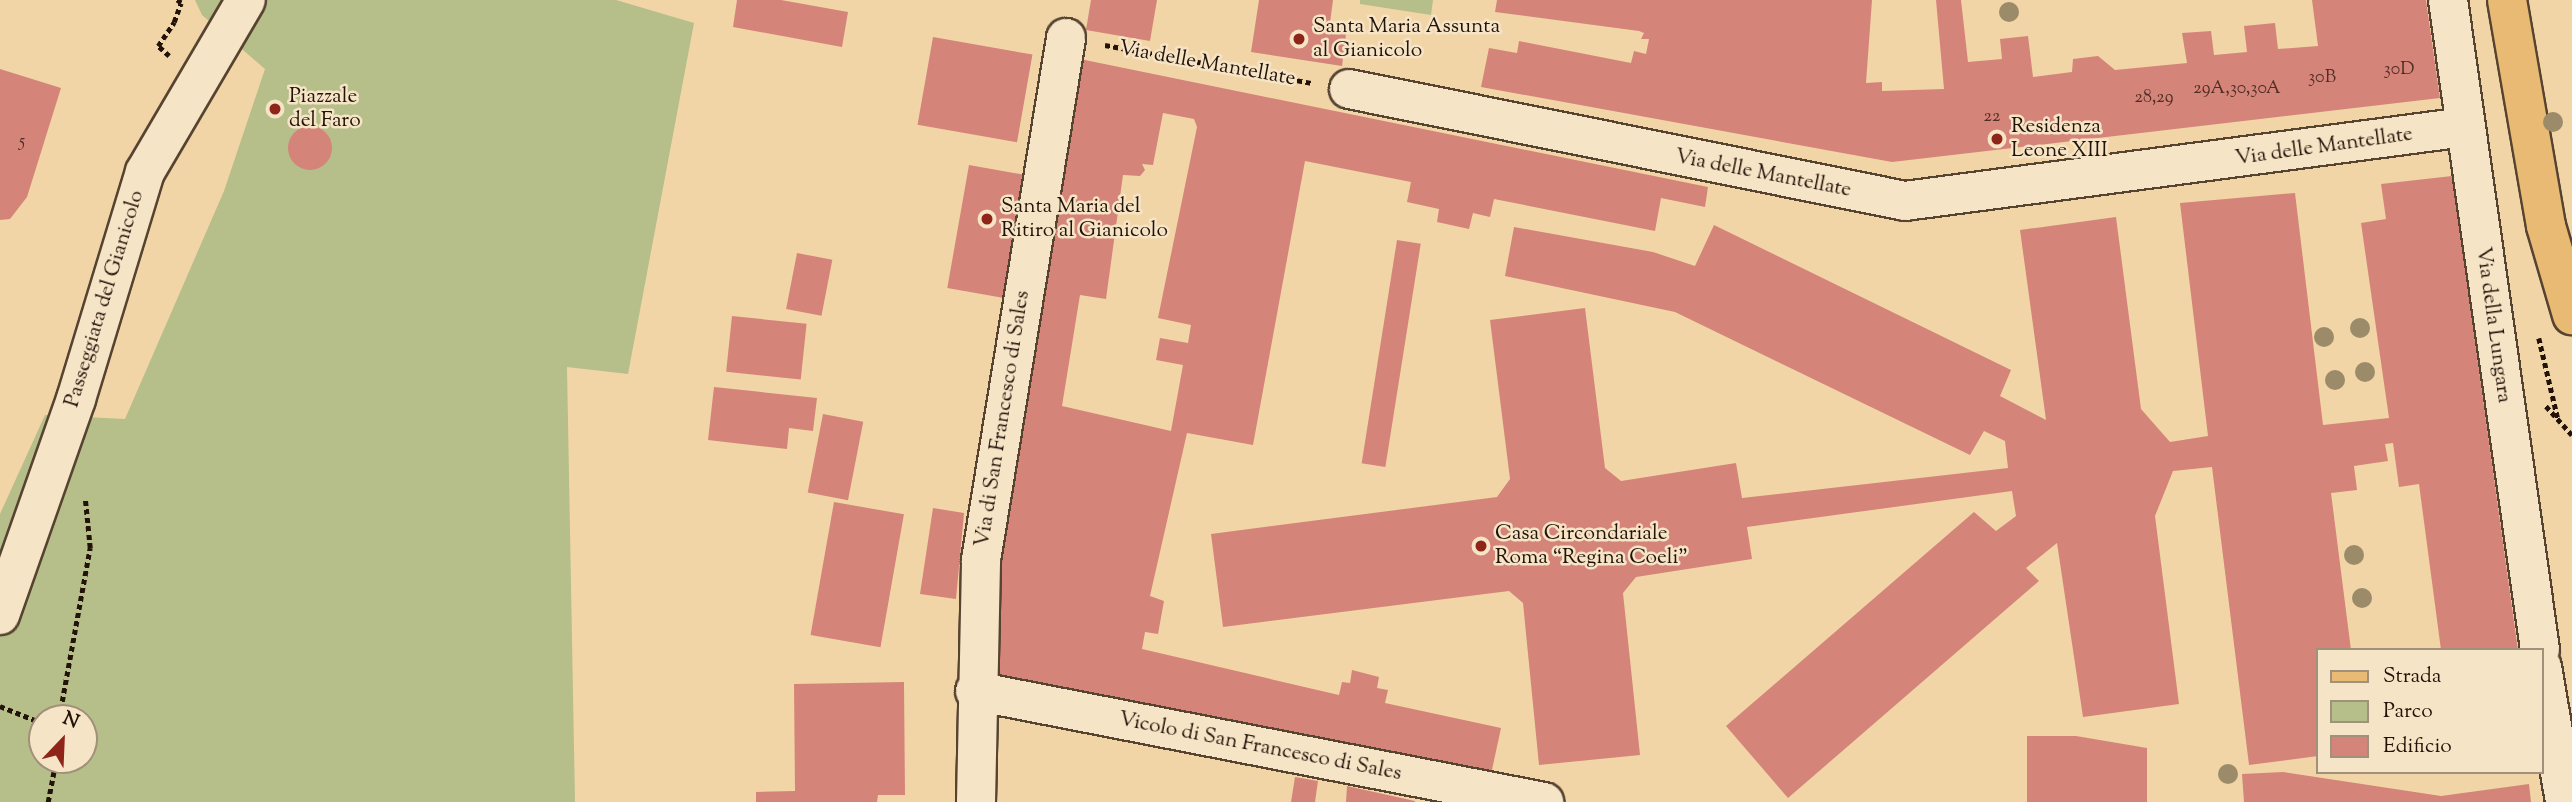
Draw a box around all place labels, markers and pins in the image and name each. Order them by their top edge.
place label: Santa Maria Assunta al Gianicolo [1313,14,1500,64]
marker: Santa Maria Assunta al Gianicolo [1291,31,1307,47]
place label: Piazzale del Faro [289,84,361,134]
marker: Piazzale del Faro [267,101,283,117]
place label: Residenza Leone XIII [2011,114,2108,164]
marker: Residenza Leone XIII [1989,131,2005,147]
place label: Santa Maria del Ritiro al Gianicolo [1001,194,1168,244]
marker: Santa Maria del Ritiro al Gianicolo [979,211,995,227]
place label: Casa Circondariale Roma “Regina Coeli” [1495,521,1688,571]
marker: Casa Circondariale Roma “Regina Coeli” [1473,538,1489,554]

